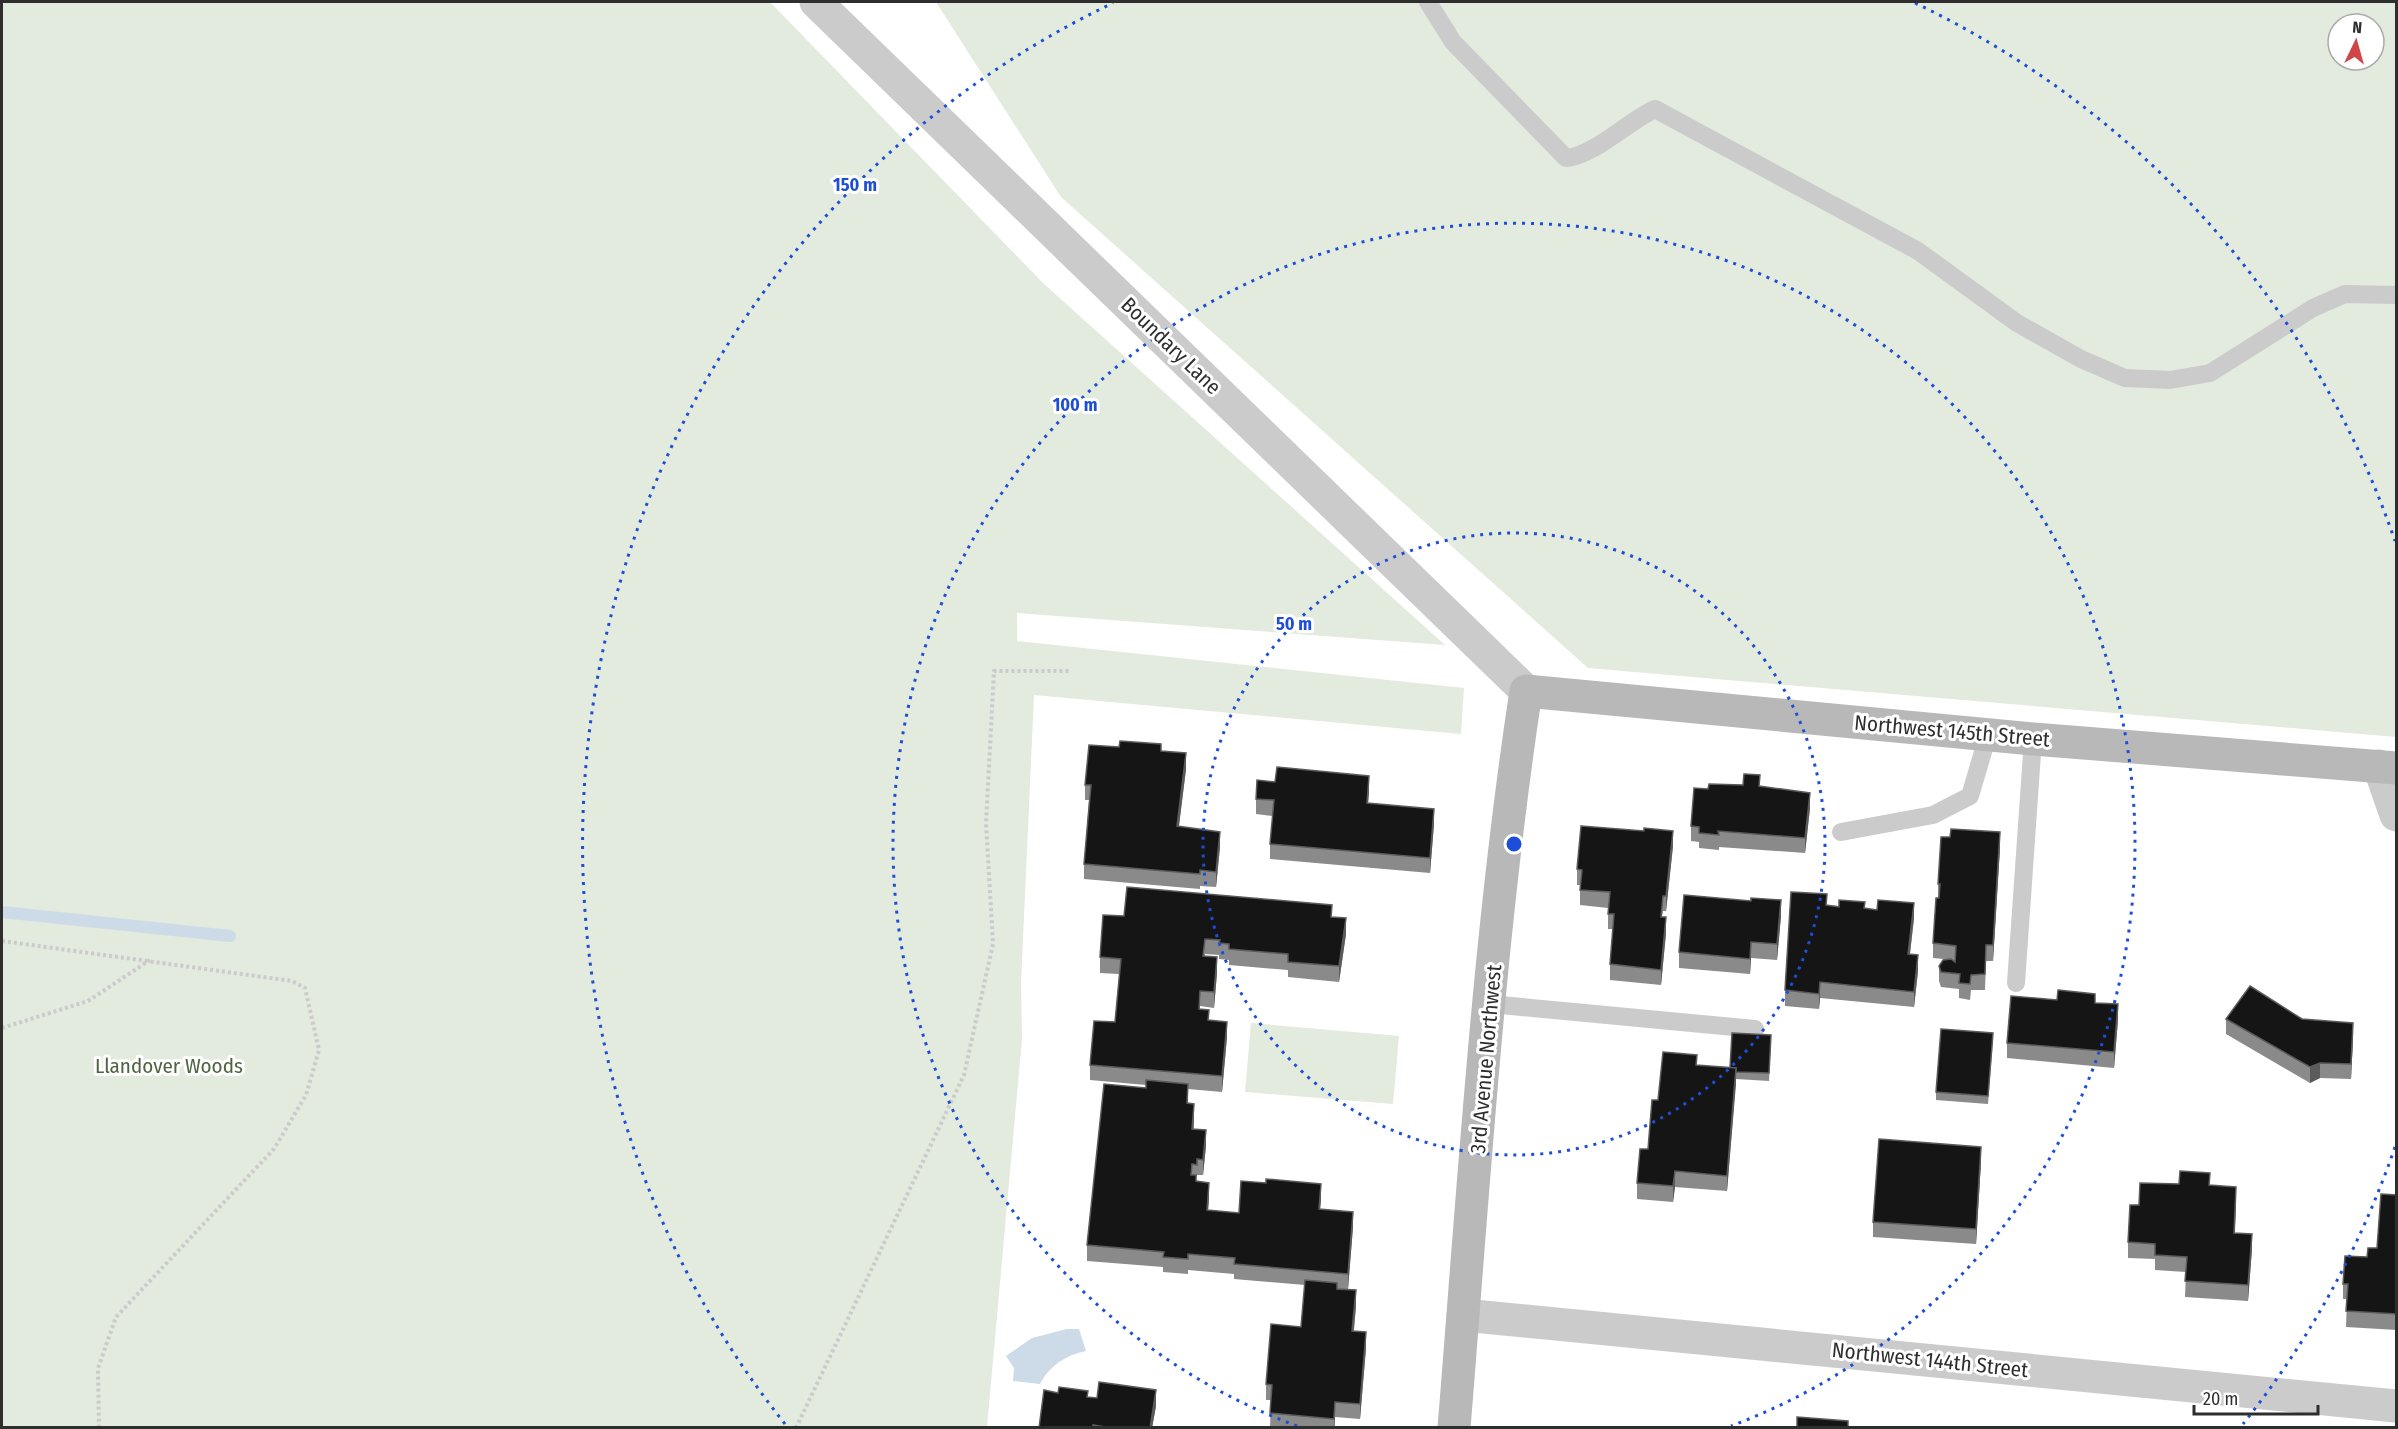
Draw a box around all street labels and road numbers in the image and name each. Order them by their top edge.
street label: Boundary Lane [1116,292,1226,400]
street label: Northwest 145th Street [1853,710,2051,753]
street label: 3rd Avenue Northwest [1465,963,1507,1155]
street label: Northwest 144th Street [1831,1337,2029,1383]

